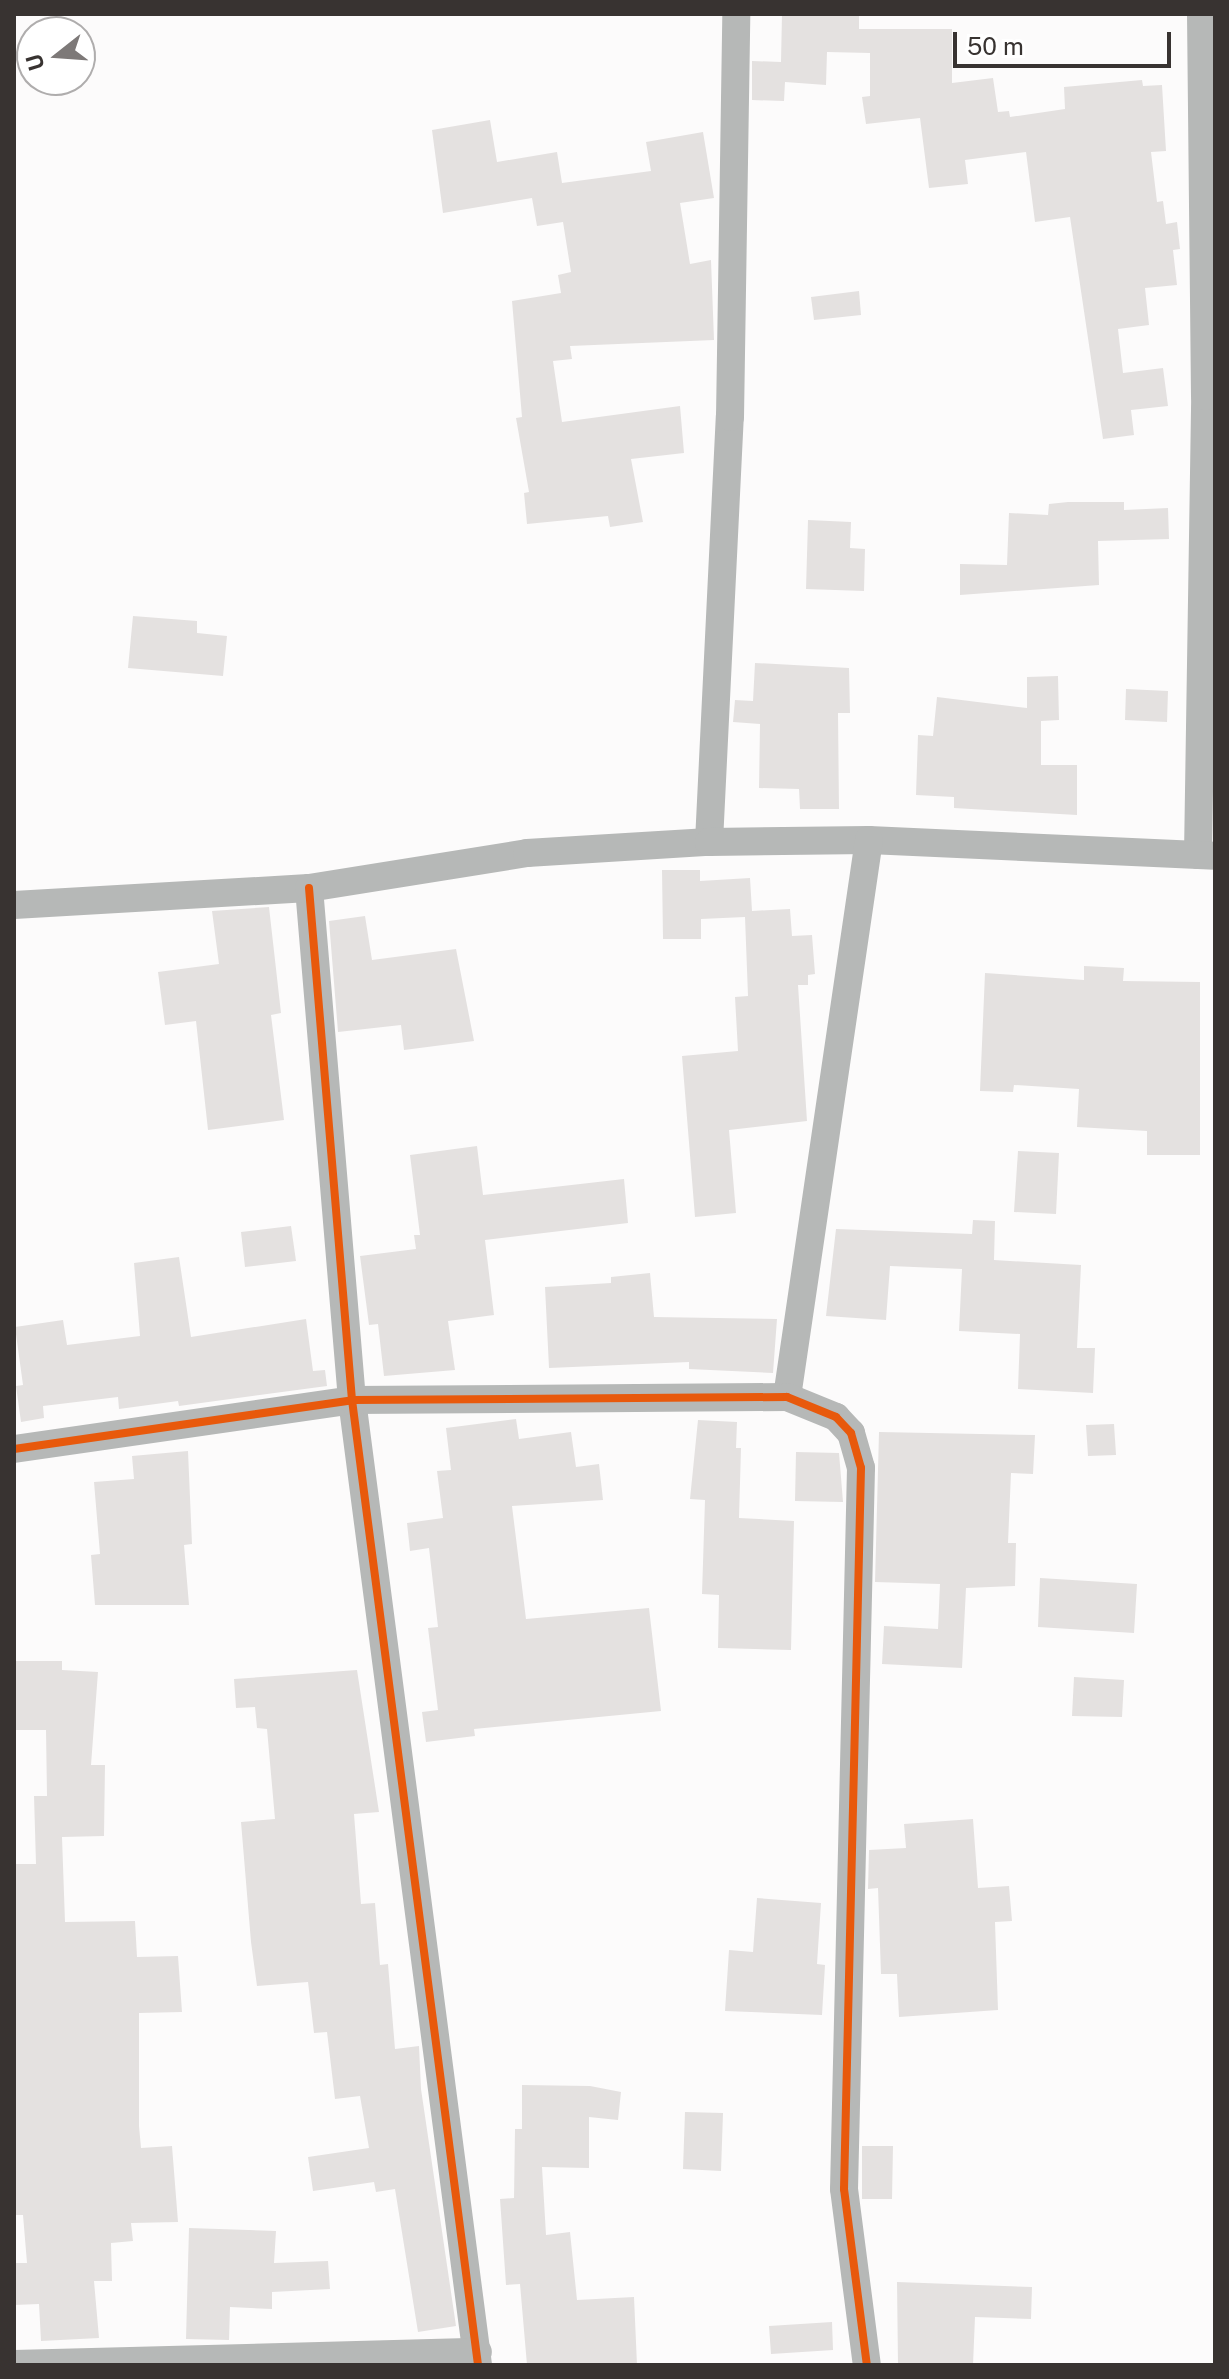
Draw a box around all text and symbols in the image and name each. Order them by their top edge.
north arrow [16,16,96,96]
scale bar [957,16,1175,66]
text: 50 m [967,32,1024,60]
text: U [20,51,50,74]

